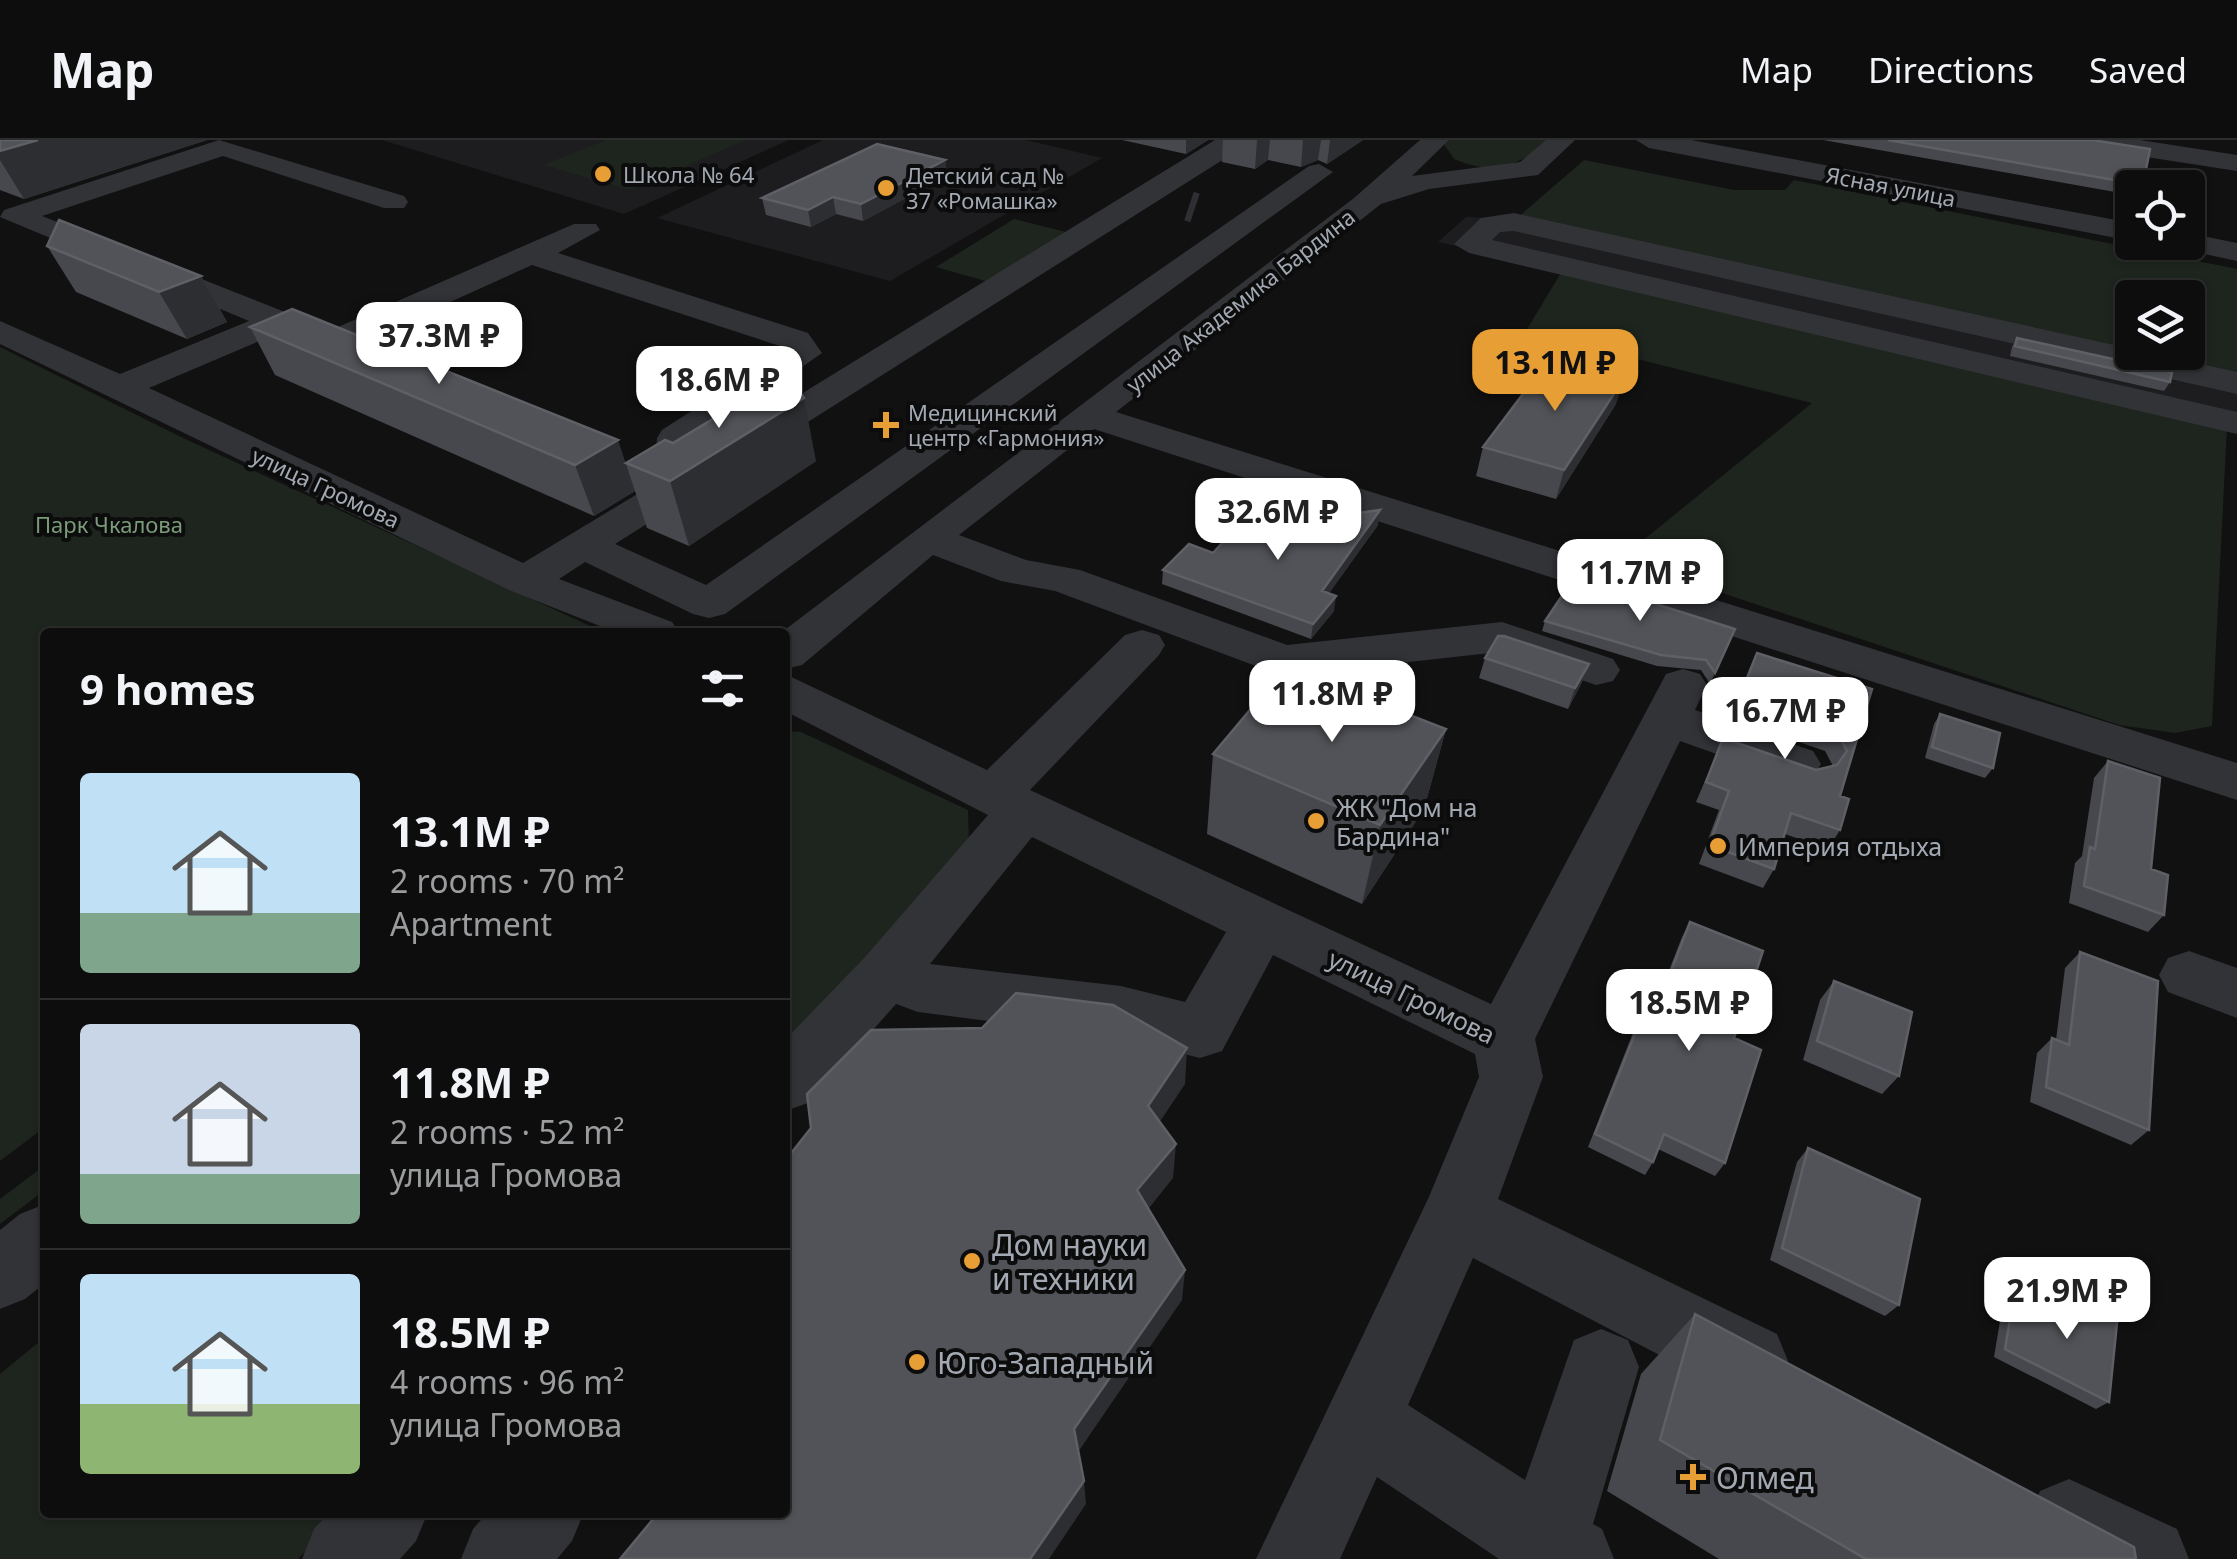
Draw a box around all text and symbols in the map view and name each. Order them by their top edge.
text: Map [50,37,154,102]
text: Map [1740,46,1813,93]
text: Directions [1868,46,2034,93]
text: Saved [2089,46,2187,93]
place label: Школа № 64 [623,159,755,189]
street label: Ясная улица [1824,159,1958,213]
place label: Детский сад № 37 «Ромашка» [906,160,1064,215]
marker: Школа № 64 [592,163,614,185]
map controls [2115,170,2205,370]
button: locate [2115,170,2205,260]
marker: Детский сад № 37 «Ромашка» [875,177,897,199]
street label: улица Академика Бардина [1119,201,1361,399]
button: layers [2115,280,2205,370]
pin: 37.3M ₽ [347,302,531,387]
text: 37.3M ₽ [378,313,500,356]
pin: 13.1M ₽ [1463,329,1647,414]
text: 13.1M ₽ [1494,340,1616,383]
pin: 18.6M ₽ [627,346,811,431]
text: 18.6M ₽ [658,357,780,400]
place label: Медицинский центр «Гармония» [908,397,1105,452]
marker: Медицинский центр «Гармония» [873,412,899,438]
street label: улица Громова [247,440,405,534]
pin: 32.6M ₽ [1186,478,1370,563]
text: 32.6M ₽ [1217,489,1339,532]
park label: Парк Чкалова [35,509,183,539]
pin: 11.7M ₽ [1548,539,1732,624]
text: 11.7M ₽ [1579,550,1701,593]
text: 9 homes [80,660,256,717]
pin: 11.8M ₽ [1240,660,1424,745]
icon: filters [695,661,750,716]
text: 11.8M ₽ [1271,671,1393,714]
pin: 16.7M ₽ [1693,677,1877,762]
text: 16.7M ₽ [1724,688,1846,731]
place label: ЖК "Дом на Бардина" [1336,790,1477,853]
text: 13.1M ₽ [390,802,550,859]
marker: ЖК "Дом на Бардина" [1305,810,1327,832]
icon: home [160,813,280,933]
place label: Империя отдыха [1738,829,1942,863]
marker: Империя отдыха [1707,835,1729,857]
text: 2 rooms · 70 m² [390,859,624,902]
text: Apartment [390,902,552,945]
street label: улица Громова [1323,941,1501,1051]
pin: 18.5M ₽ [1597,969,1781,1054]
text: 18.5M ₽ [1628,980,1750,1023]
text: 11.8M ₽ [390,1053,550,1110]
icon: home [160,1064,280,1184]
text: 2 rooms · 52 m² [390,1110,624,1153]
text: улица Громова [390,1153,622,1196]
place label: Дом науки и техники [992,1224,1147,1299]
marker: Дом науки и техники [961,1250,983,1272]
pin: 21.9M ₽ [1975,1257,2159,1342]
text: 21.9M ₽ [2006,1268,2128,1311]
text: 18.5M ₽ [390,1303,550,1360]
icon: home [160,1314,280,1434]
place label: Юго-Западный [937,1342,1154,1383]
marker: Юго-Западный [906,1351,928,1373]
text: 4 rooms · 96 m² [390,1360,624,1403]
text: улица Громова [390,1403,622,1446]
place label: Олмед [1716,1457,1814,1498]
marker: Олмед [1680,1464,1706,1490]

